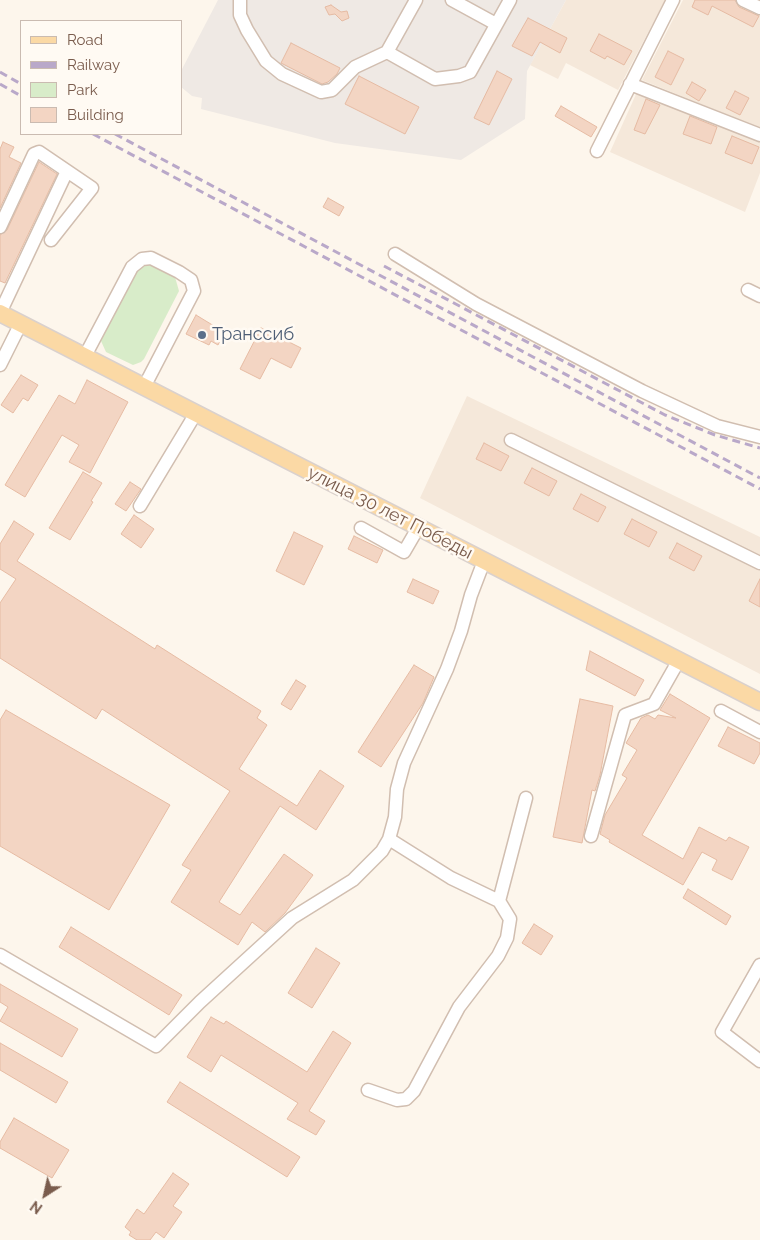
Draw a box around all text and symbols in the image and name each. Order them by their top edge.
legend [20,20,182,135]
text: Road [67,31,103,49]
text: Railway [67,56,120,74]
text: Park [67,81,98,99]
text: Building [67,106,124,124]
place label: Транссиб [212,324,294,346]
marker: Транссиб [196,329,208,341]
street label: улица 30 лет Победы [304,462,476,564]
north arrow [20,1170,70,1220]
text: N [27,1198,45,1217]

